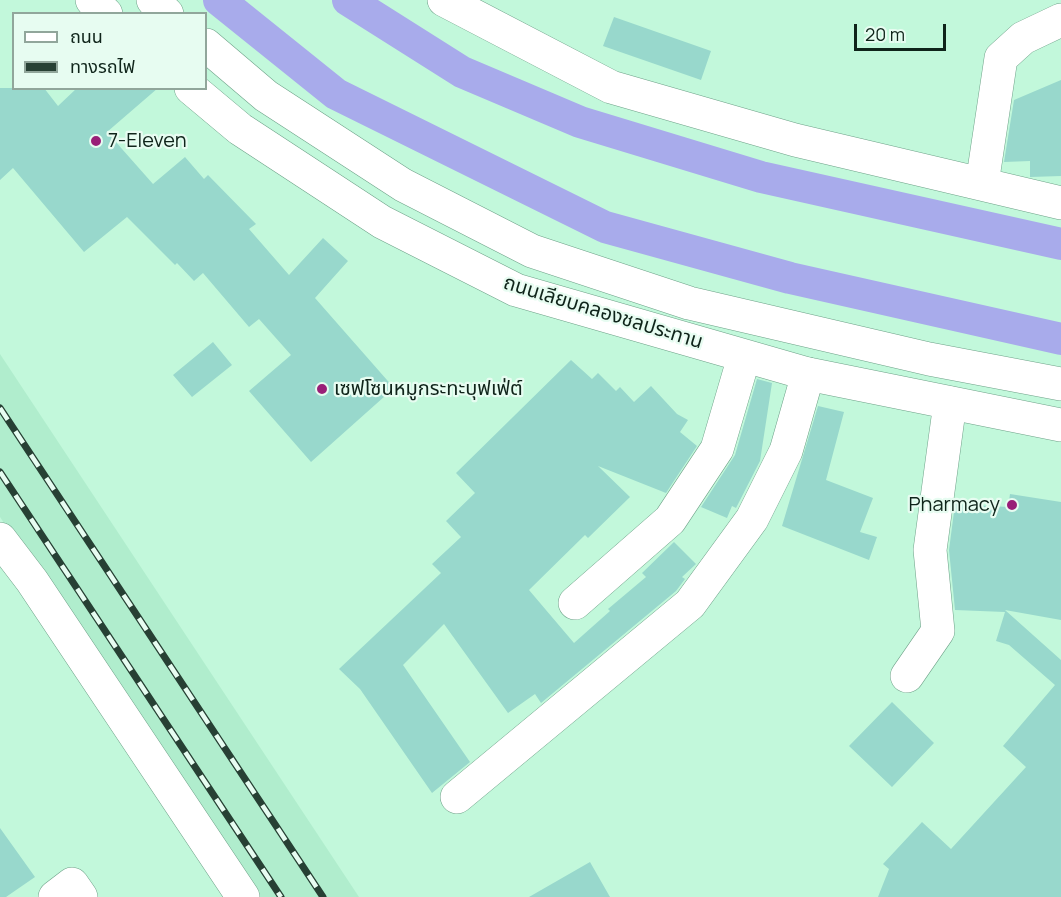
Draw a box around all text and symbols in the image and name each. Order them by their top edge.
legend [12,12,207,90]
scale bar [857,12,948,50]
text: 20 m [865,22,905,46]
text: ถนน [70,24,103,48]
text: ทางรถไฟ [70,54,135,78]
place label: 7-Eleven [108,129,187,153]
marker: 7-Eleven [89,134,103,148]
street label: ถนนเลียบคลองชลประทาน [500,271,706,355]
place label: เซฟโซนหมูกระทะบุฟเฟ่ต์ [334,377,523,401]
marker: เซฟโซนหมูกระทะบุฟเฟ่ต์ [315,382,329,396]
place label: Pharmacy [908,493,1000,517]
marker: Pharmacy [1005,498,1019,512]

